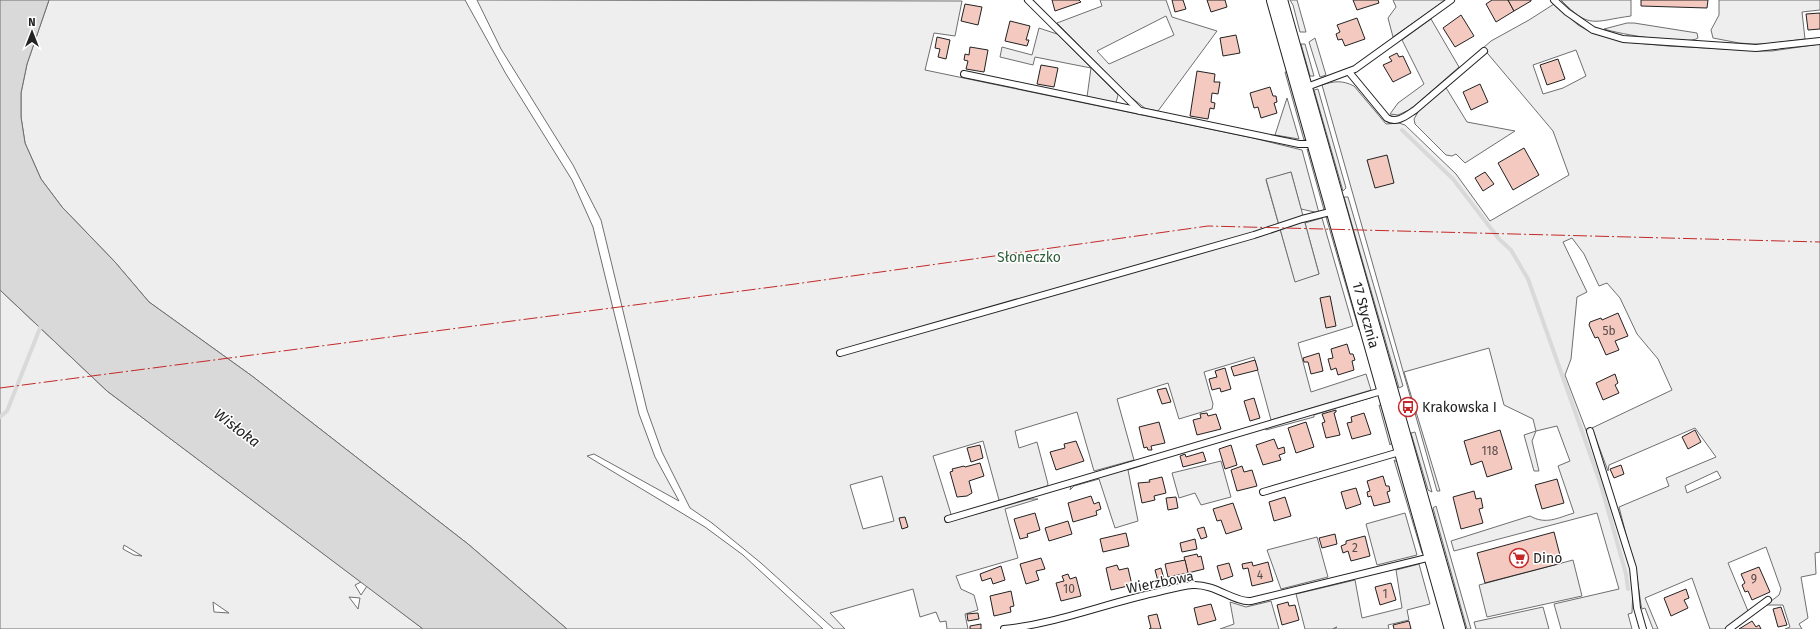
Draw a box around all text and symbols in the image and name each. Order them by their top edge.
north arrow [12,12,52,52]
text: N [28,16,36,29]
park label: Słoneczko [997,249,1061,266]
street label: 17 Stycznia [1349,280,1383,350]
house number: 5b [1602,324,1616,338]
bus stop icon: Krakowska I [1397,396,1419,418]
place label: Krakowska I [1422,399,1497,416]
water label: Wisłoka [210,405,264,451]
house number: 118 [1482,444,1499,458]
house number: 2 [1352,541,1358,555]
supermarket icon: Dino [1508,547,1530,569]
place label: Dino [1533,550,1562,567]
street label: Wierzbowa [1125,568,1195,597]
house number: 4 [1257,568,1264,582]
house number: 9 [1751,572,1757,586]
house number: 10 [1063,582,1075,596]
house number: 1 [1382,587,1388,601]

